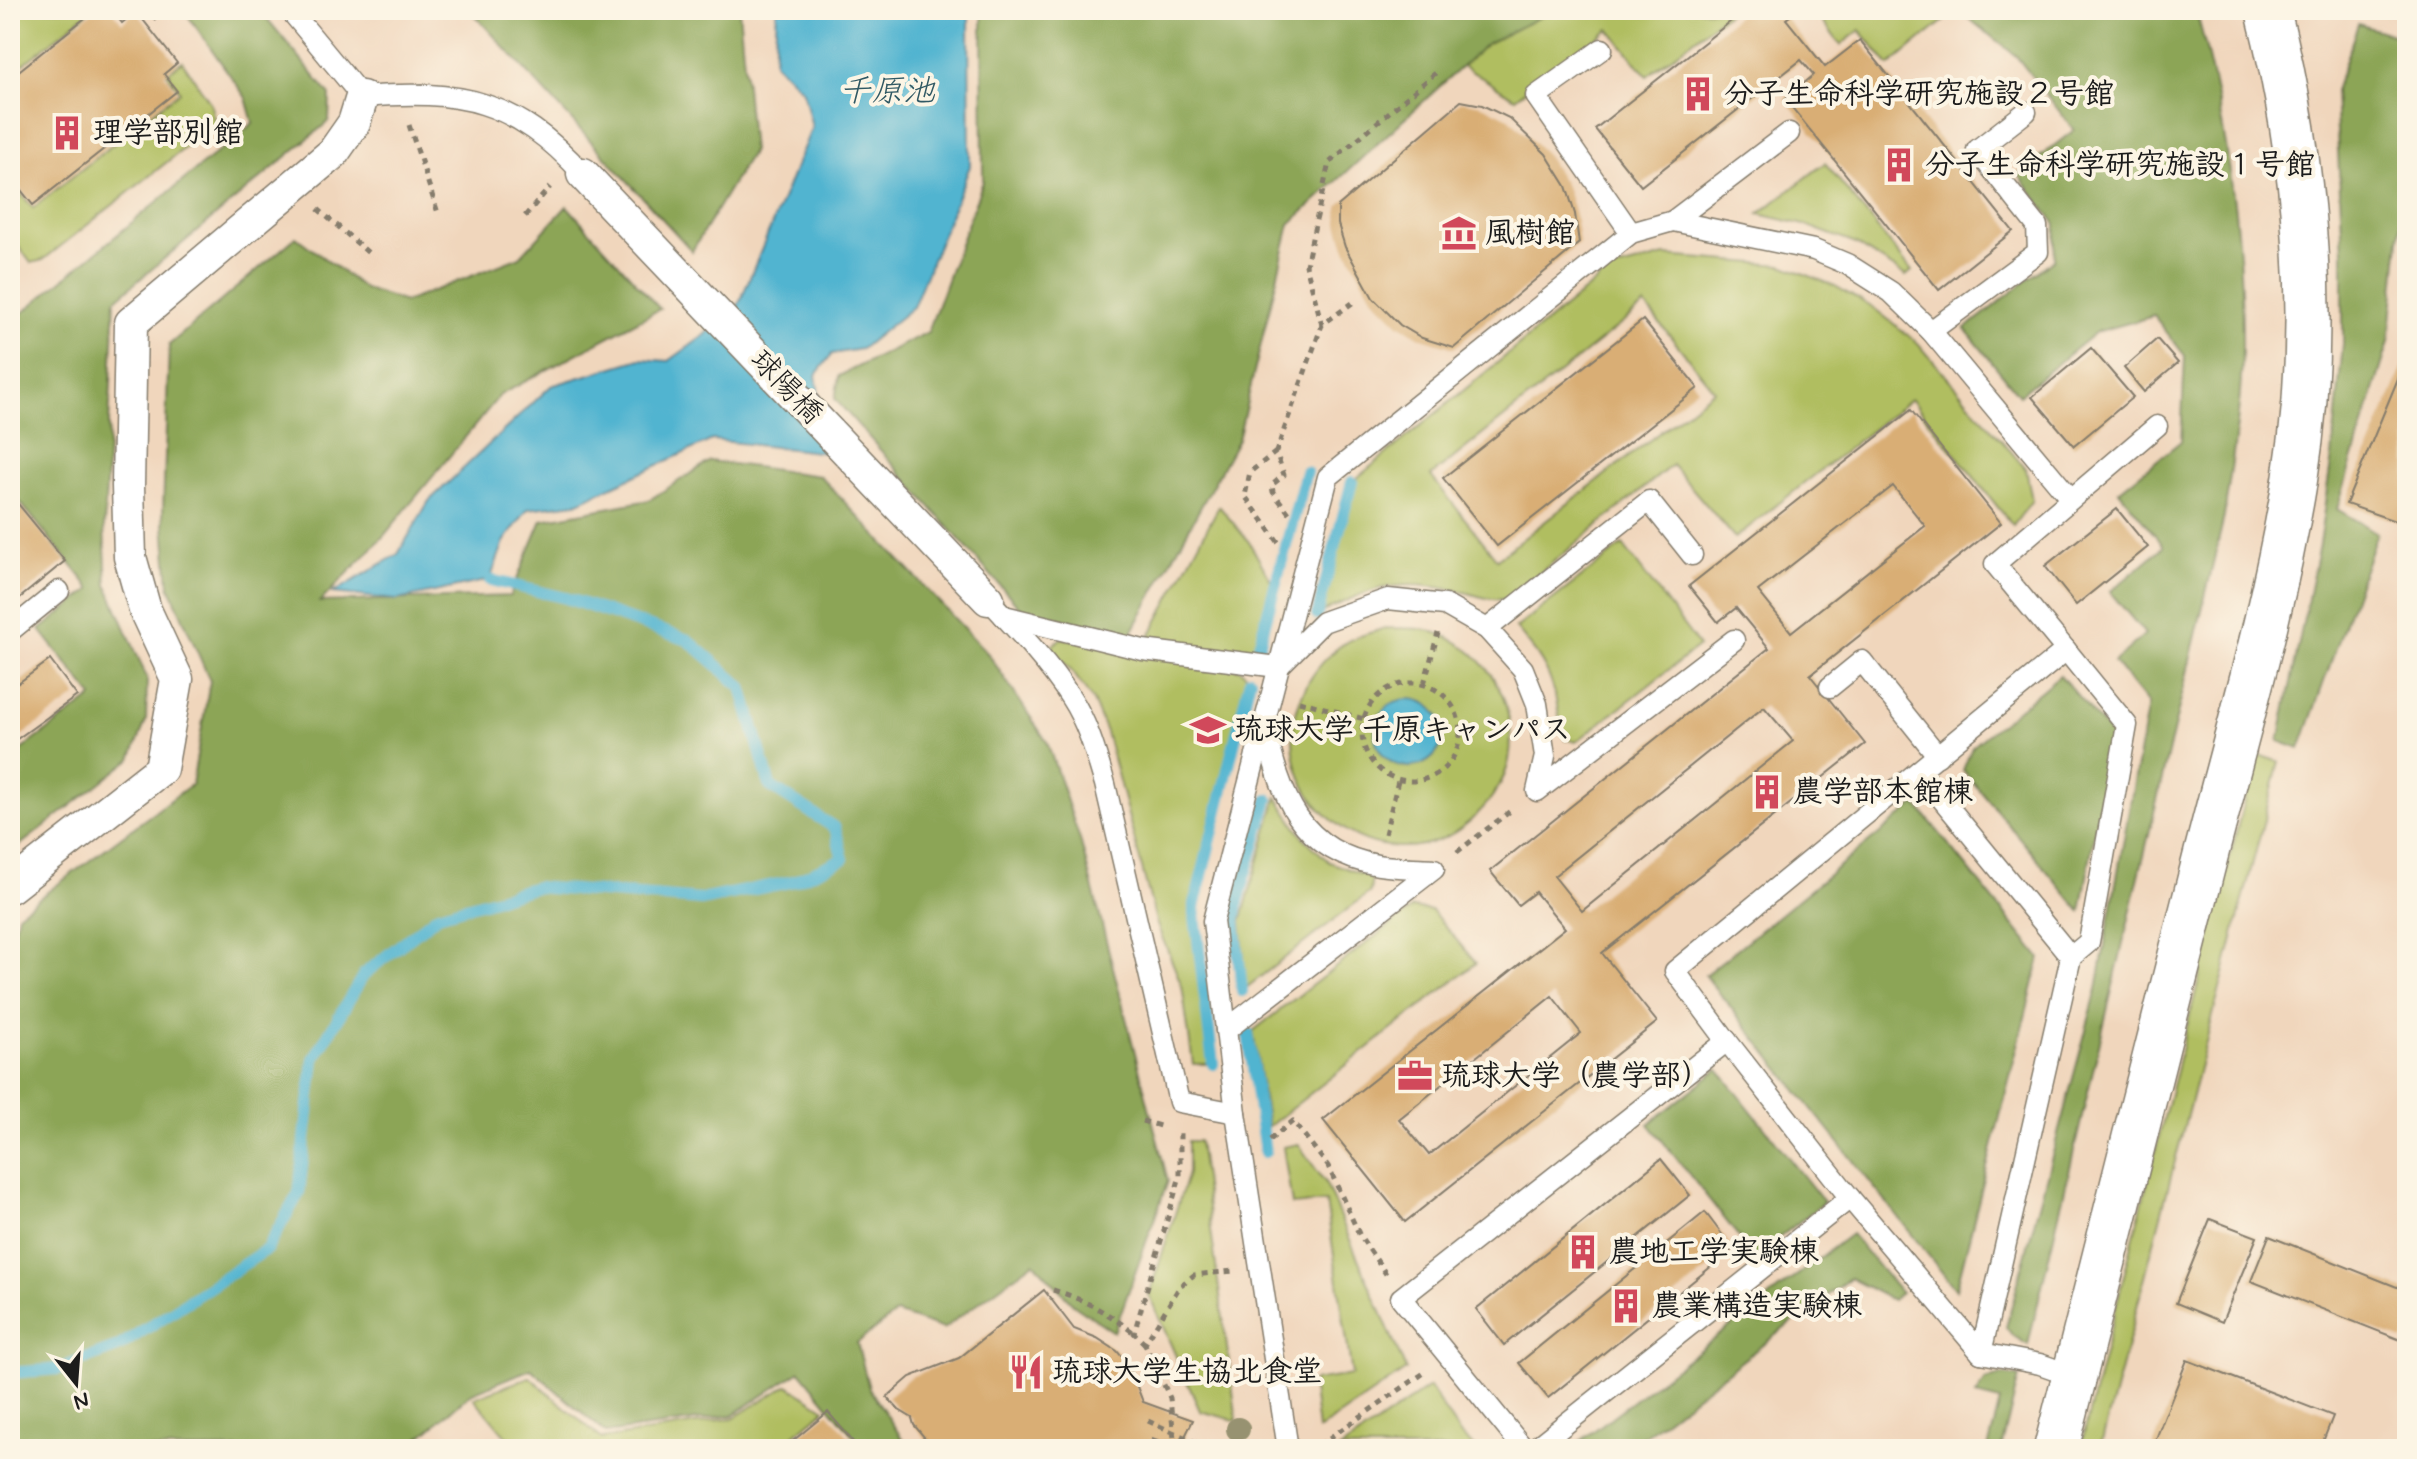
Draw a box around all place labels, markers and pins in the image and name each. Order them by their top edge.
building icon: 分子生命科学研究施設２号館 [1679,75,1717,113]
place label: 分子生命科学研究施設２号館 [1724,75,2114,114]
building icon: 理学部別館 [48,114,86,152]
place label: 理学部別館 [93,114,243,153]
building icon: 分子生命科学研究施設１号館 [1880,146,1918,184]
place label: 分子生命科学研究施設１号館 [1925,146,2315,185]
museum icon: 風樹館 [1440,214,1478,252]
place label: 風樹館 [1485,214,1575,253]
school or university icon: 琉球大学 千原キャンパス [1189,711,1227,749]
place label: 琉球大学 千原キャンパス [1234,711,1571,750]
building icon: 農学部本館棟 [1748,773,1786,811]
place label: 農学部本館棟 [1793,773,1973,812]
office icon: 琉球大学（農学部） [1396,1057,1434,1095]
place label: 琉球大学（農学部） [1441,1057,1711,1096]
building icon: 農地工学実験棟 [1564,1233,1602,1271]
place label: 農地工学実験棟 [1609,1233,1819,1272]
building icon: 農業構造実験棟 [1607,1287,1645,1325]
place label: 農業構造実験棟 [1652,1287,1862,1326]
restaurant icon: 琉球大学生協北食堂 [1007,1353,1045,1391]
place label: 琉球大学生協北食堂 [1052,1353,1322,1392]

